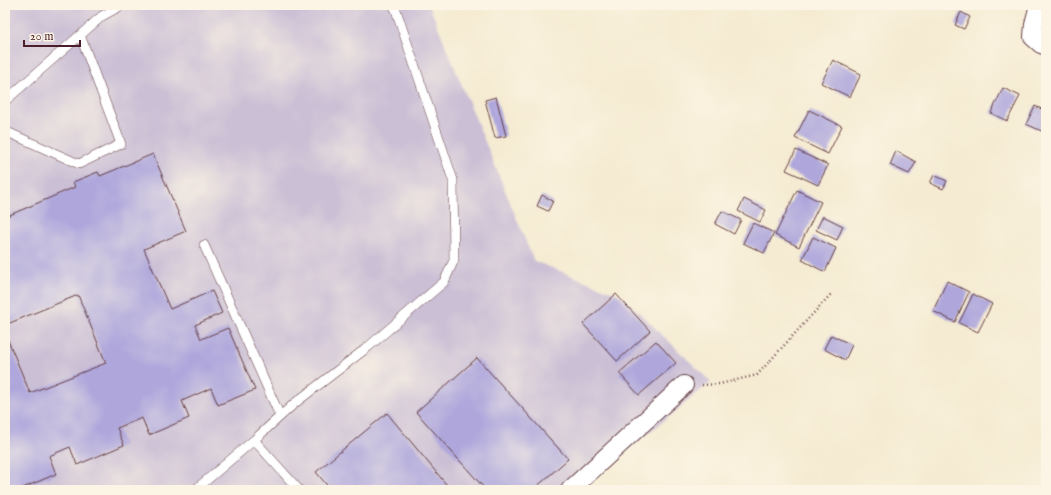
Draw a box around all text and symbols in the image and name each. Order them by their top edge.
scale bar [24,22,80,48]
text: 20 m [30,29,53,44]

